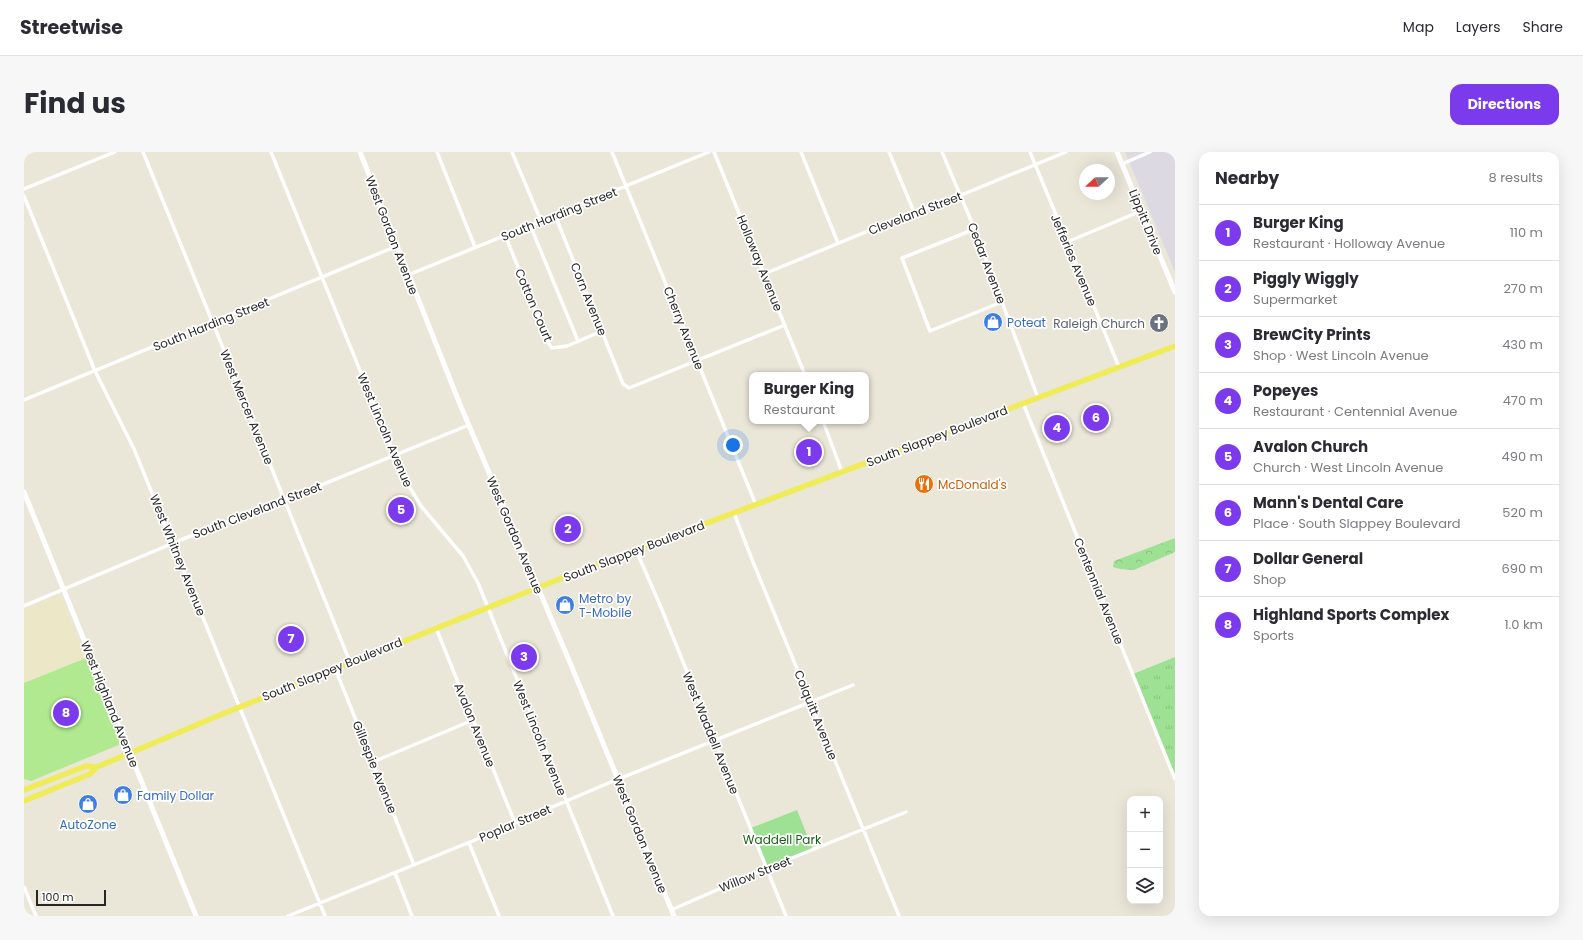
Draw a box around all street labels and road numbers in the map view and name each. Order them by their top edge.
street label: West Gordon Avenue [361,173,423,297]
street label: South Harding Street [498,183,620,245]
street label: Cleveland Street [866,187,964,239]
street label: Lippitt Drive [1125,187,1167,257]
street label: Jefferies Avenue [1047,211,1101,309]
street label: Holloway Avenue [733,212,787,314]
street label: Cedar Avenue [964,220,1010,306]
street label: Corn Avenue [567,260,611,338]
street label: Cotton Court [511,266,557,344]
street label: Cherry Avenue [660,284,708,372]
street label: South Harding Street [150,293,272,355]
street label: West Mercer Avenue [216,347,278,467]
street label: West Lincoln Avenue [353,370,417,490]
street label: South Slappey Boulevard [864,401,1010,471]
street label: West Gordon Avenue [483,474,547,596]
street label: South Cleveland Street [190,478,324,542]
street label: West Whitney Avenue [146,492,210,618]
street label: South Slappey Boulevard [561,516,707,586]
street label: Centennial Avenue [1070,535,1128,647]
street label: South Slappey Boulevard [259,633,405,705]
street label: West Highland Avenue [77,638,143,770]
street label: Colquitt Avenue [790,667,842,763]
street label: West Waddell Avenue [679,669,743,797]
street label: West Lincoln Avenue [509,678,571,798]
street label: Avalon Avenue [450,680,500,770]
street label: Gillespie Avenue [349,718,401,816]
street label: West Gordon Avenue [608,772,672,896]
street label: Poplar Street [476,800,554,846]
street label: Willow Street [716,852,794,896]

